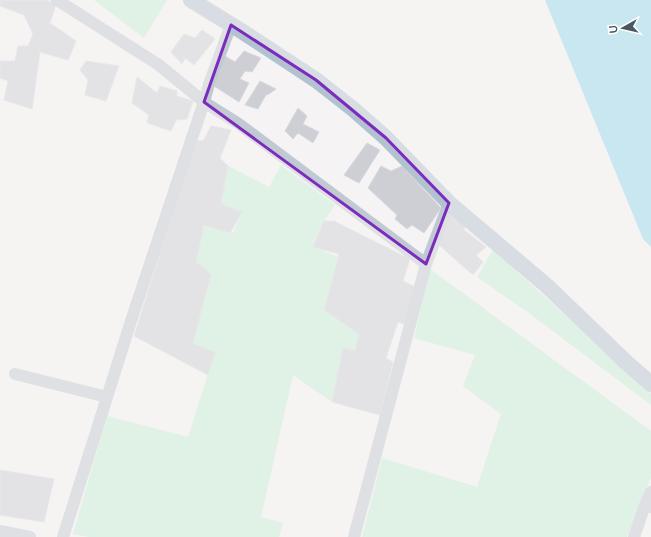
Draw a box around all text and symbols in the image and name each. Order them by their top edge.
north arrow [603,8,643,48]
text: U [606,25,620,34]

